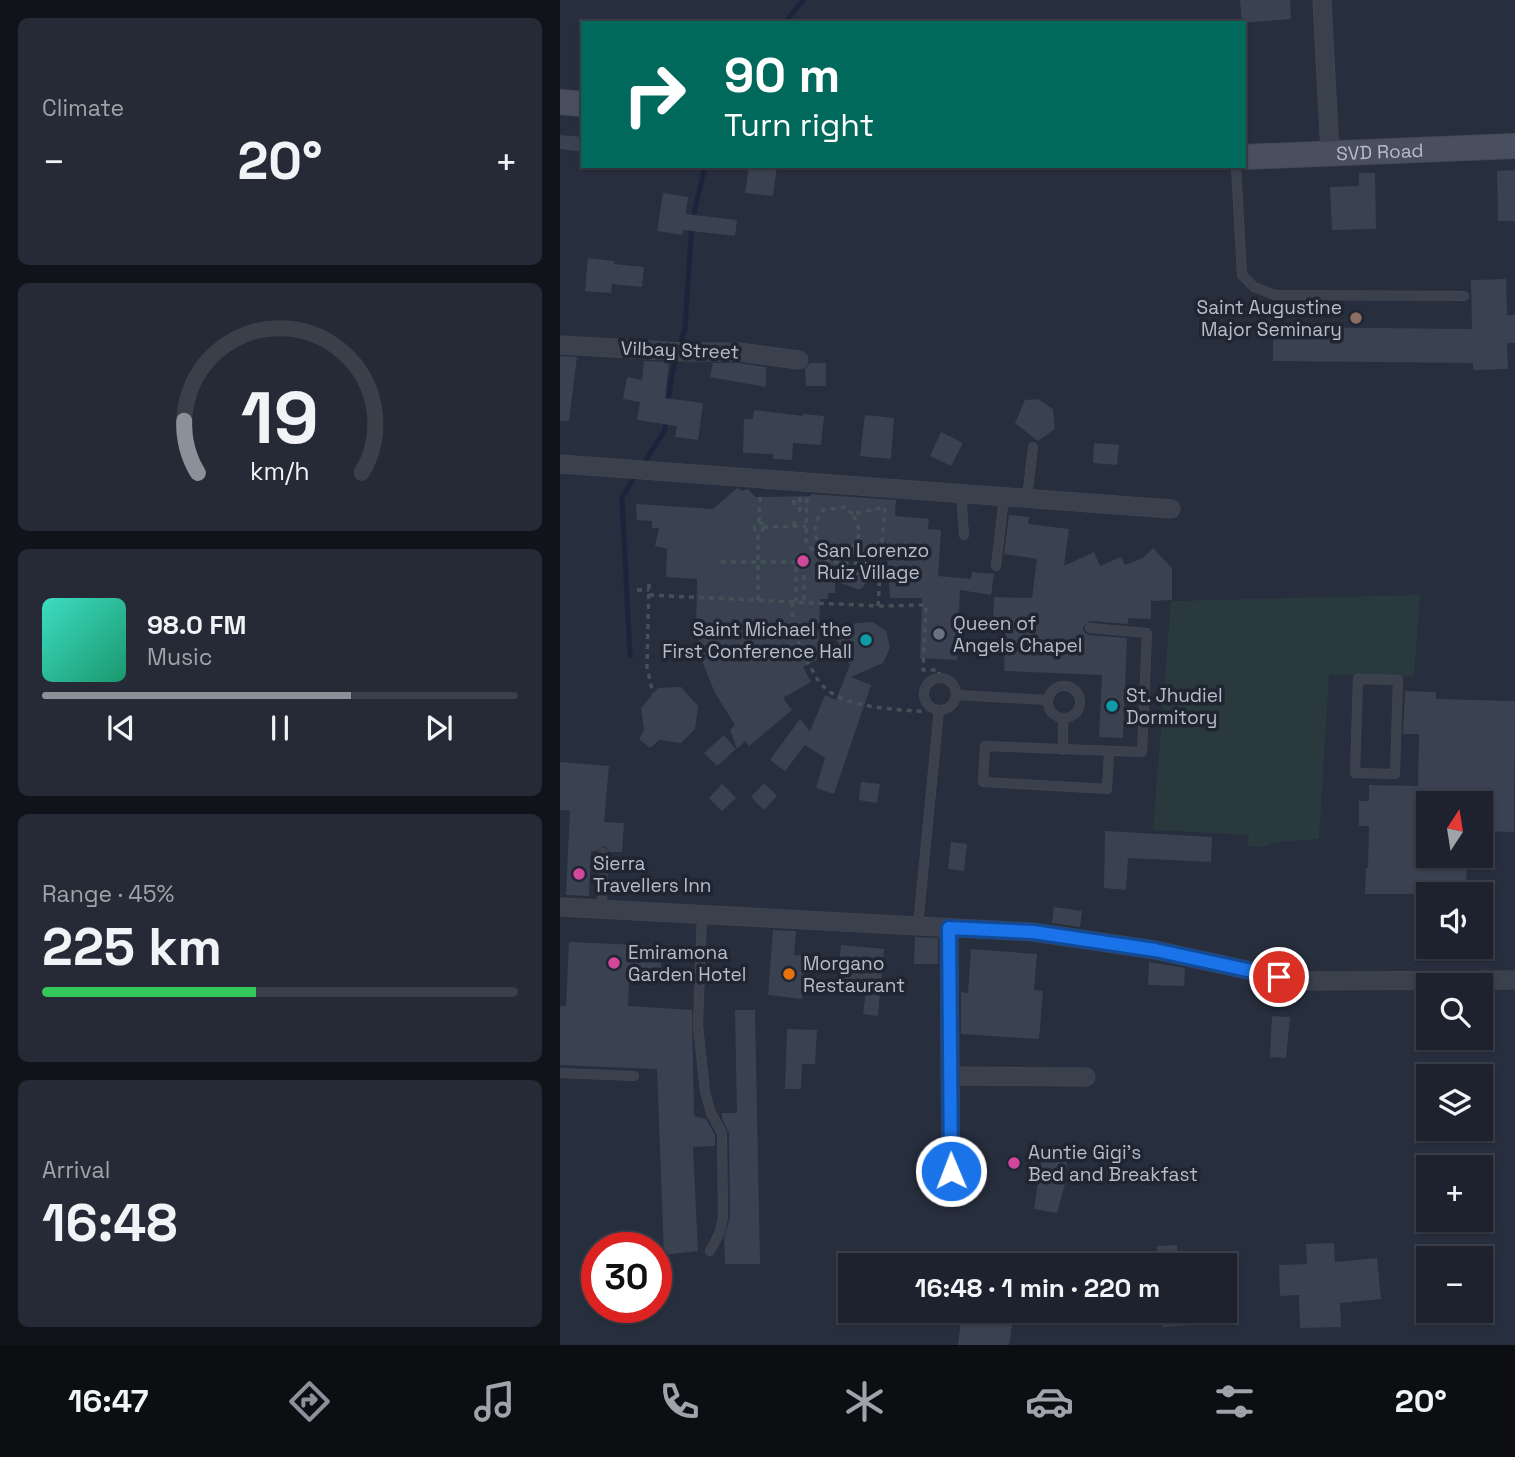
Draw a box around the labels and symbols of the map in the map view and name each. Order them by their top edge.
street label: SVD Road [1336,137,1424,166]
place label: Saint Augustine Major Seminary [1197,295,1342,342]
marker: Saint Augustine Major Seminary [1348,310,1364,326]
street label: Vilbay Street [620,335,740,365]
place label: San Lorenzo Ruiz Village [817,538,929,585]
marker: San Lorenzo Ruiz Village [795,553,811,569]
place label: Queen of Angels Chapel [953,611,1083,658]
place label: Saint Michael the First Conference Hall [662,617,852,664]
marker: Queen of Angels Chapel [931,626,947,642]
marker: Saint Michael the First Conference Hall [858,632,874,648]
place label: St. Jhudiel Dormitory [1126,683,1223,730]
marker: St. Jhudiel Dormitory [1104,698,1120,714]
north arrow [1416,791,1493,868]
place label: Sierra Travellers Inn [593,851,711,898]
marker: Sierra Travellers Inn [571,866,587,882]
place label: Emiramona Garden Hotel [628,940,746,987]
pin [1249,947,1309,1007]
place label: Morgano Restaurant [803,951,905,998]
marker: Emiramona Garden Hotel [606,955,622,971]
marker: Morgano Restaurant [781,966,797,982]
position arrow [914,1134,988,1208]
place label: Auntie Gigi's Bed and Breakfast [1028,1140,1198,1187]
marker: Auntie Gigi's Bed and Breakfast [1006,1155,1022,1171]
speed limit sign: 30 [581,1232,672,1323]

